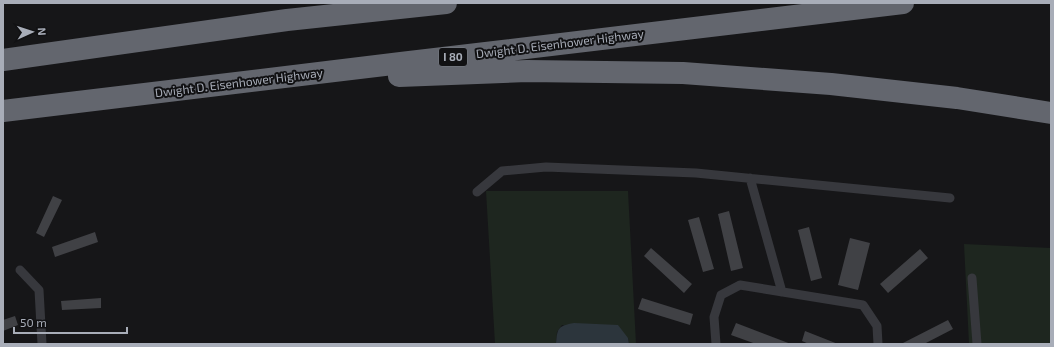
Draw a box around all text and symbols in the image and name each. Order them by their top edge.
north arrow [12,12,52,52]
street label: Dwight D. Eisenhower Highway [475,26,645,60]
text: N [36,27,49,36]
road number: I 80 [439,48,467,66]
street label: Dwight D. Eisenhower Highway [154,65,324,99]
scale bar [14,309,127,335]
text: 50 m [20,315,47,329]

